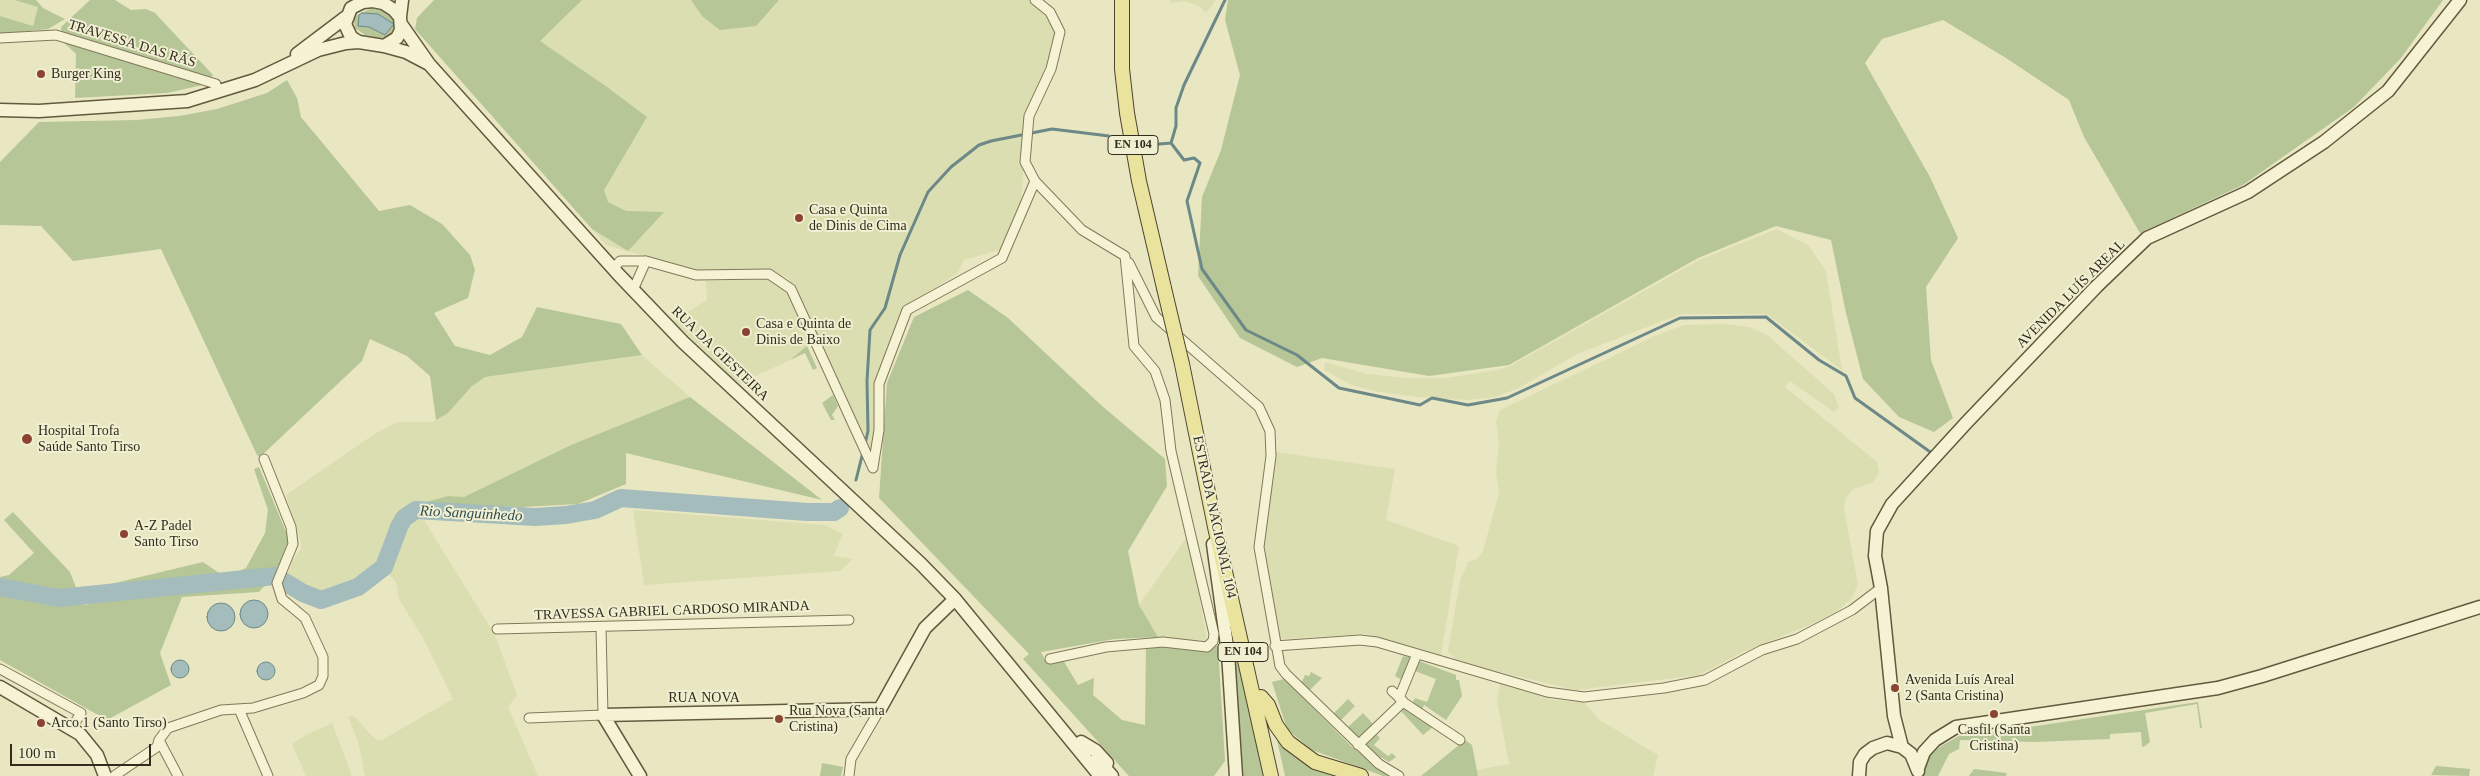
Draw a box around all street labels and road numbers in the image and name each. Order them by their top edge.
street label: TRAVESSA DAS RÃS [66,17,198,71]
road number: EN 104 [1108,136,1158,154]
street label: AVENIDA LUÍS AREAL [2013,236,2129,352]
street label: RUA DA GIESTEIRA [668,303,772,405]
street label: ESTRADA NACIONAL 104 [1189,434,1239,600]
street label: TRAVESSA GABRIEL CARDOSO MIRANDA [534,598,810,624]
road number: EN 104 [1218,642,1268,662]
street label: RUA NOVA [668,690,740,706]

